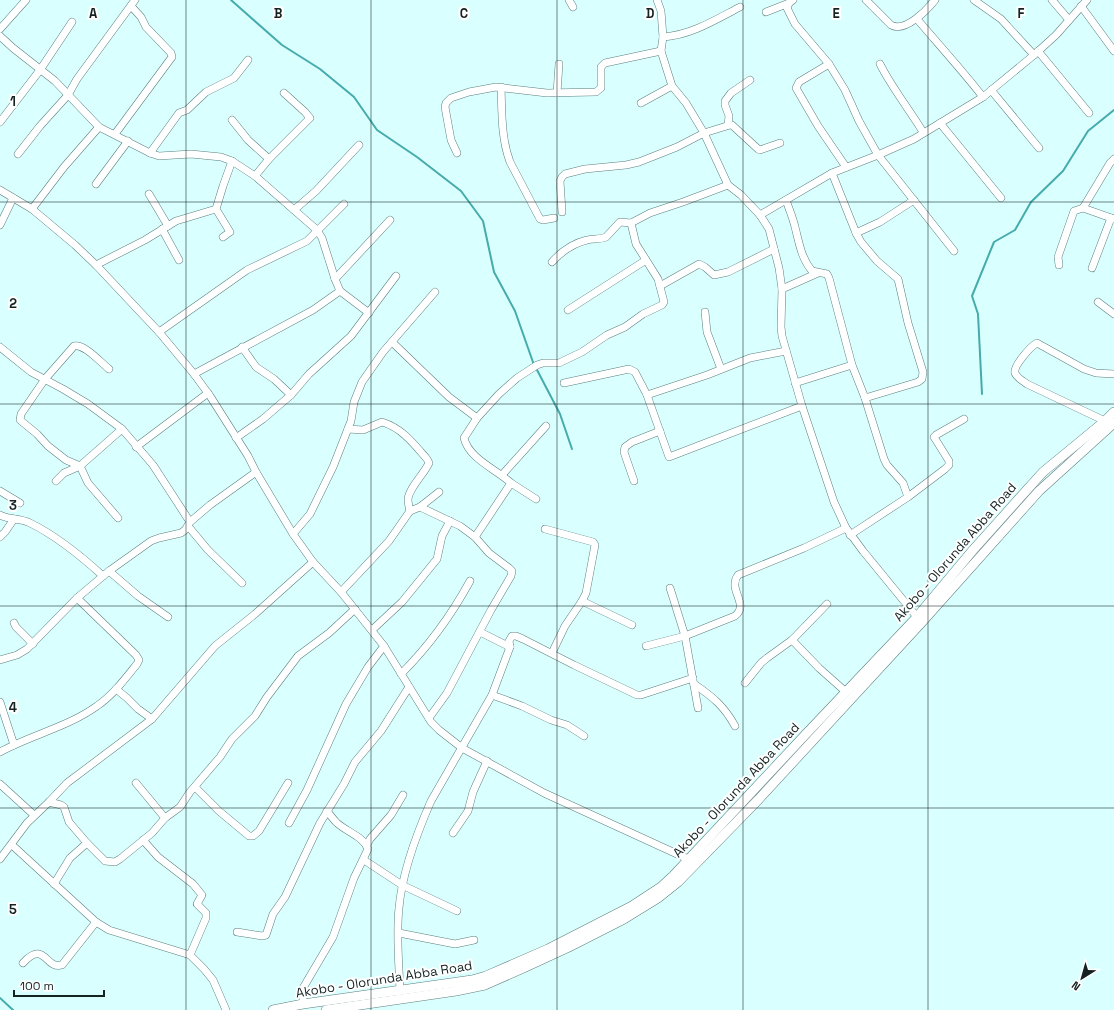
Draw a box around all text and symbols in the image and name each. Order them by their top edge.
text: A [89,5,98,22]
text: B [274,5,283,22]
text: C [460,5,468,22]
text: D [646,5,655,22]
text: E [832,5,840,22]
text: F [1018,5,1025,22]
text: 1 [10,93,16,110]
text: 2 [9,295,17,312]
street label: Akobo - Olorunda Abba Road [890,479,1020,625]
text: 3 [9,497,17,514]
text: 4 [9,699,17,716]
street label: Akobo - Olorunda Abba Road [669,719,803,861]
text: 5 [9,901,17,918]
street label: Akobo - Olorunda Abba Road [294,957,474,1001]
north arrow [1062,958,1102,998]
scale bar [14,972,104,998]
text: 100 m [20,978,54,994]
text: N [1069,978,1083,994]

